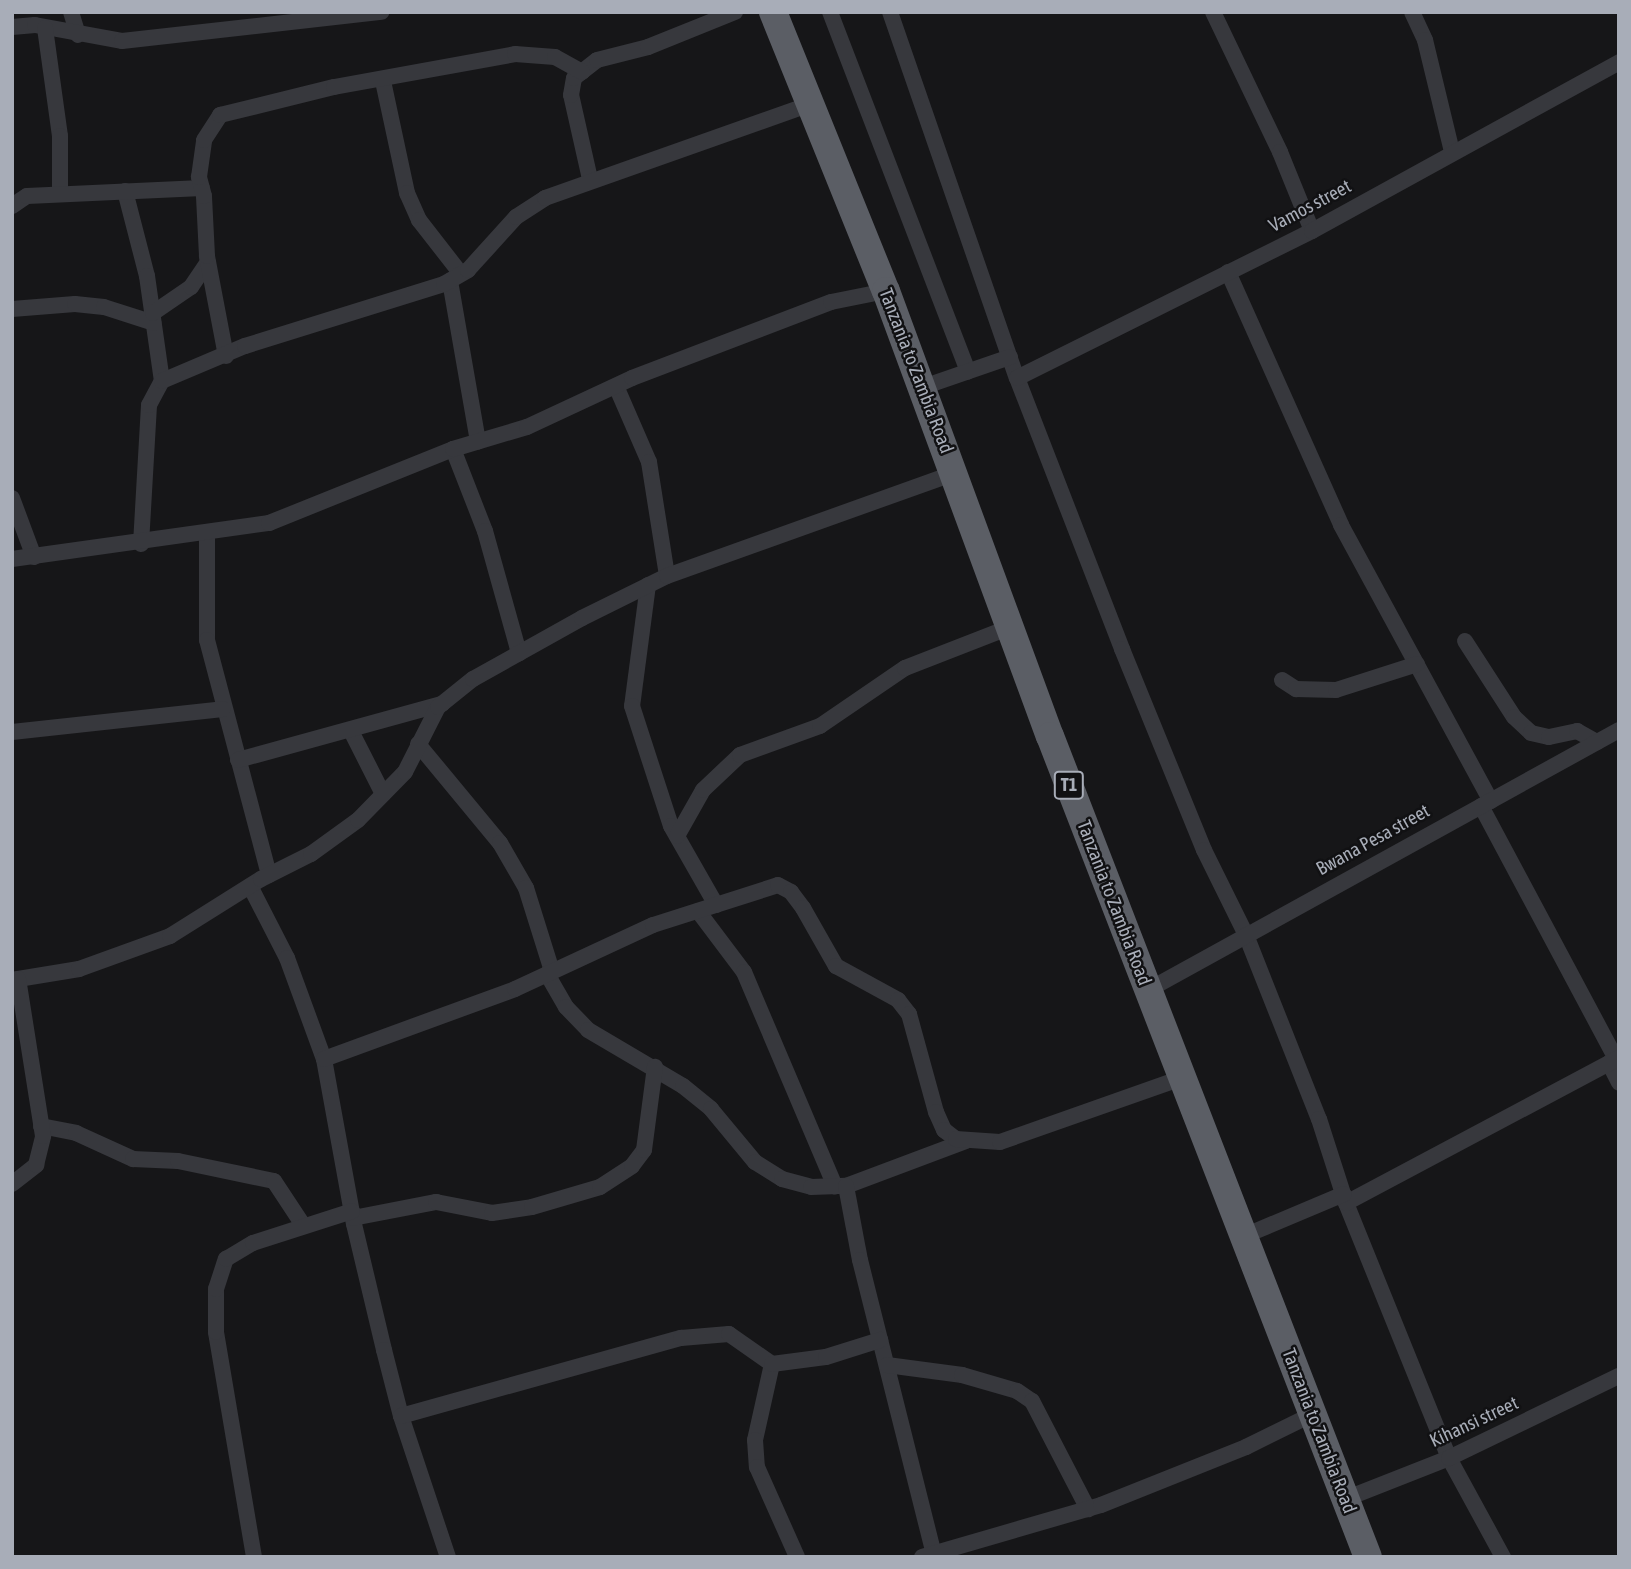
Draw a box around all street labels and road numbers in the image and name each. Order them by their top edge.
street label: Vamos street [1265,175,1355,237]
street label: Tanzania to Zambia Road [874,285,958,457]
road number: T1 [1053,770,1085,800]
street label: Bwana Pesa street [1312,799,1434,881]
street label: Tanzania to Zambia Road [1072,817,1156,989]
street label: Tanzania to Zambia Road [1277,1345,1361,1517]
street label: Kihansi street [1426,1392,1522,1452]

